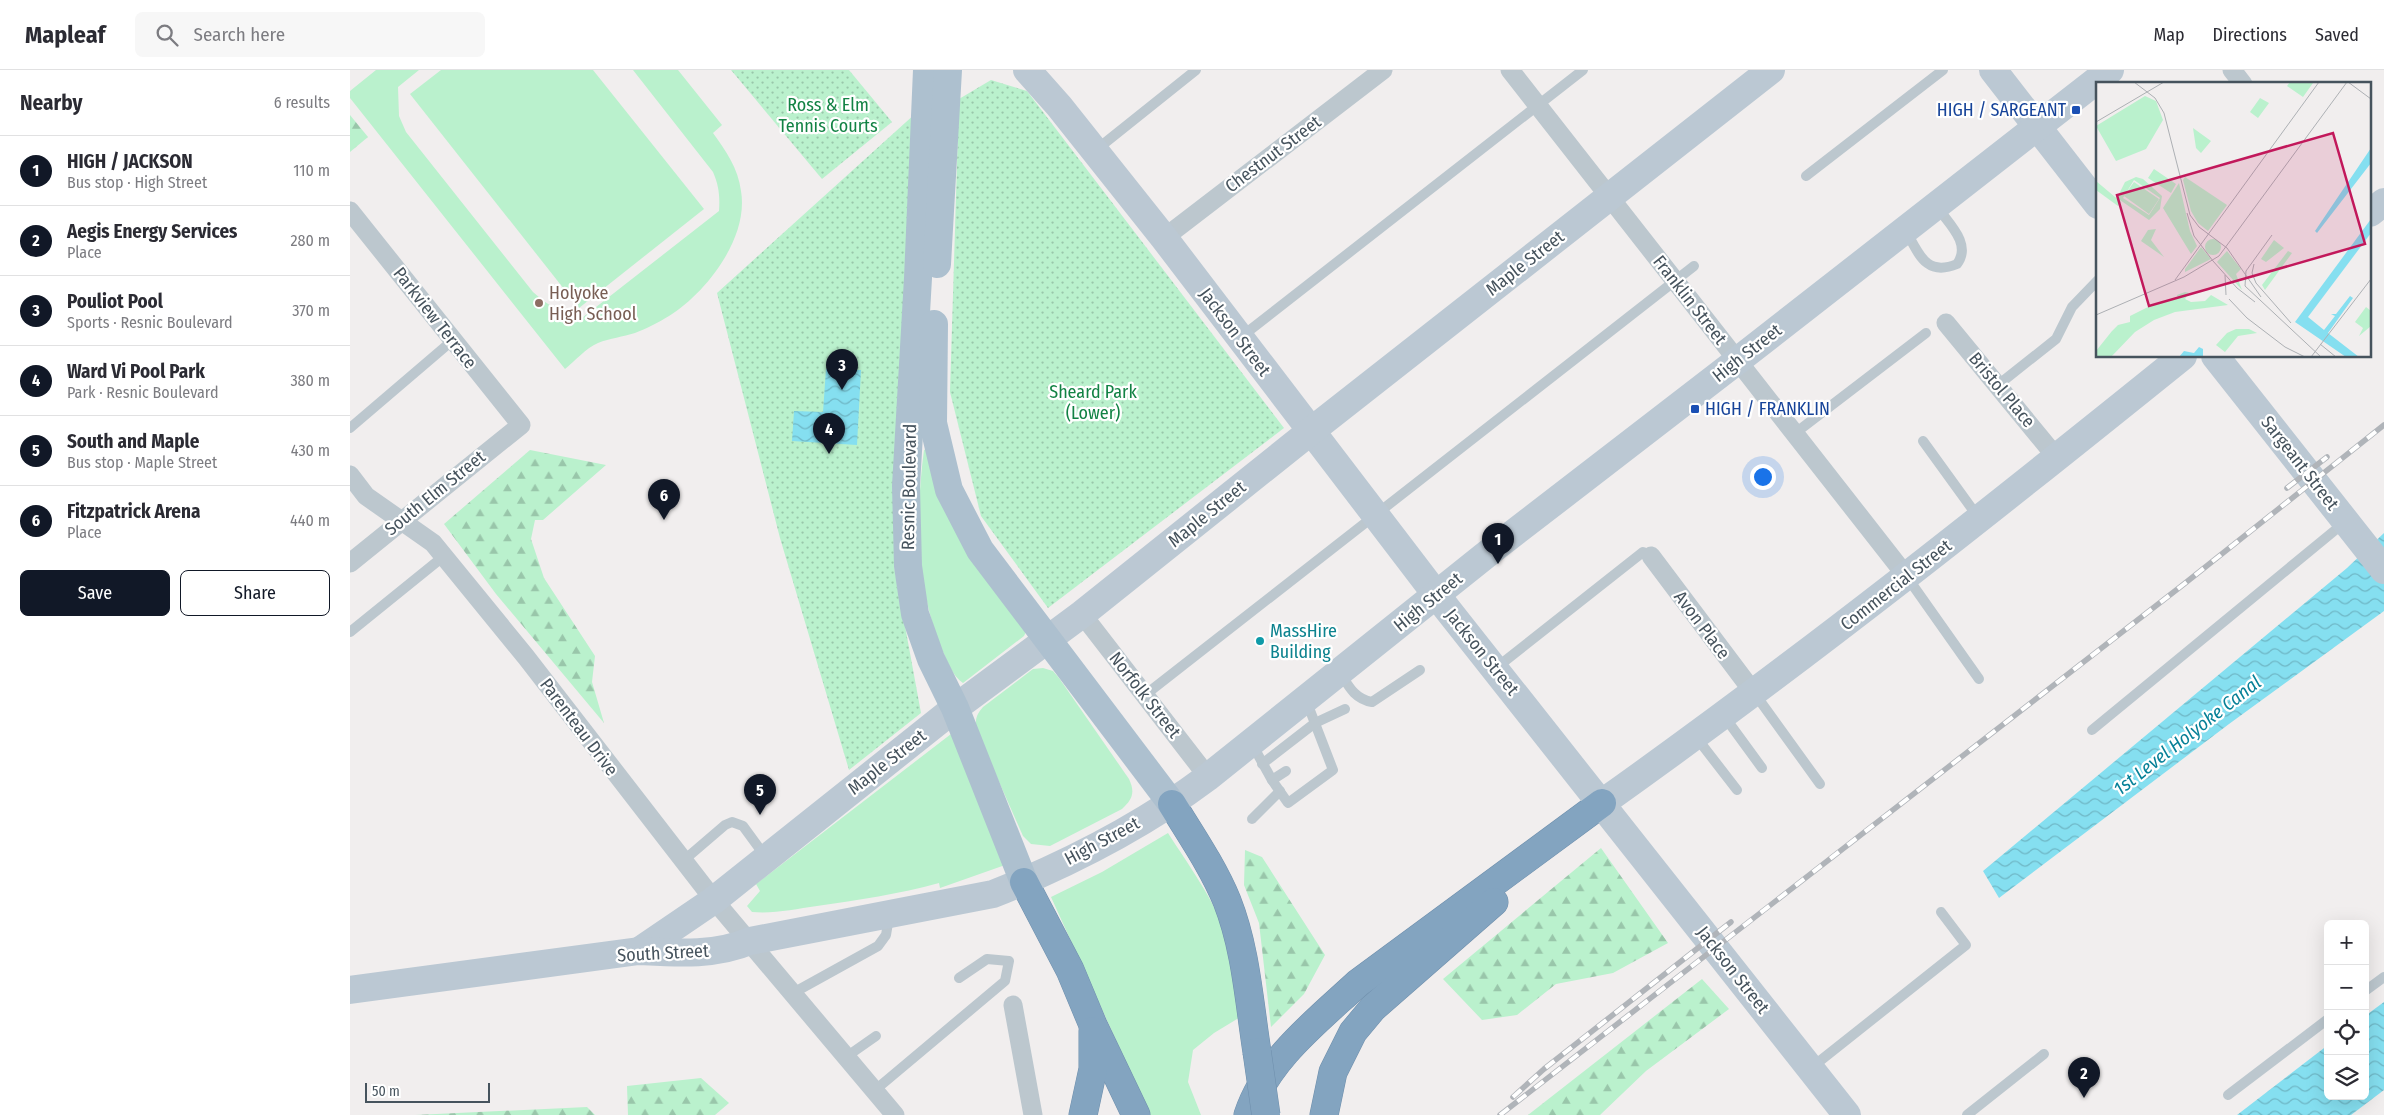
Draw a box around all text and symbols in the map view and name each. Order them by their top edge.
search box [135,12,485,57]
text: Mapleaf [25,21,105,49]
icon: search [153,21,181,49]
text: Search here [193,23,285,46]
text: Map [2153,24,2185,46]
text: Directions [2213,24,2287,46]
text: Saved [2315,24,2359,46]
inset map [2096,82,2372,358]
text: Nearby [20,90,82,116]
text: 6 results [274,93,330,112]
park label: Ross & Elm Tennis Courts [778,94,878,137]
place label: HIGH / SARGEANT [1937,99,2067,121]
marker: HIGH / SARGEANT [2070,104,2082,116]
street label: Chestnut Street [1221,111,1325,197]
text: HIGH / JACKSON [67,150,193,173]
text: 1 [33,161,39,180]
text: 110 m [293,161,330,180]
text: Bus stop · High Street [67,173,207,192]
text: Aegis Energy Services [67,220,237,243]
street label: Maple Street [1481,226,1569,300]
text: 2 [32,231,40,250]
text: 280 m [291,231,330,250]
text: Place [67,243,102,262]
street label: Franklin Street [1648,251,1732,349]
street label: Parkview Terrace [389,263,482,373]
place label: Holyoke High School [549,282,637,325]
street label: Jackson Street [1195,284,1275,381]
text: Pouliot Pool [67,290,163,313]
marker: Holyoke High School [533,297,545,309]
text: 3 [32,301,40,320]
text: 370 m [292,301,330,320]
text: Sports · Resnic Boulevard [67,313,233,332]
street label: High Street [1708,319,1786,387]
street label: Bristol Place [1964,348,2040,432]
pin: 3 [826,349,858,390]
text: Ward Vi Pool Park [67,360,205,383]
text: 4 [32,371,40,390]
text: 380 m [290,371,330,390]
park label: Sheard Park (Lower) [1049,381,1137,424]
text: Park · Resnic Boulevard [67,383,219,402]
place label: HIGH / FRANKLIN [1705,398,1830,420]
marker: HIGH / FRANKLIN [1689,403,1701,415]
street label: Sargeant Street [2256,412,2344,515]
pin: 4 [813,413,845,454]
street label: Resnic Boulevard [897,424,921,550]
text: South and Maple [67,430,199,453]
text: 5 [32,441,40,460]
text: 430 m [291,441,330,460]
street label: South Elm Street [380,446,490,540]
text: Bus stop · Maple Street [67,453,217,472]
your location [1750,464,1776,490]
street label: Maple Street [1164,476,1250,552]
pin: 6 [648,479,680,520]
text: Fitzpatrick Arena [67,500,200,523]
text: 6 [32,511,40,530]
text: 440 m [290,511,330,530]
text: Place [67,523,102,542]
pin: 1 [1482,523,1514,564]
street label: Commercial Street [1836,535,1956,635]
street label: High Street [1389,568,1467,636]
button: Save [20,570,170,616]
button: Share [180,570,330,616]
street label: Avon Place [1669,587,1735,663]
street label: Jackson Street [1440,604,1524,700]
place label: MassHire Building [1270,620,1337,663]
marker: MassHire Building [1254,635,1266,647]
street label: Norfolk Street [1105,648,1185,742]
water label: 1st Level Holyoke Canal [2109,671,2266,800]
street label: Parenteau Drive [535,674,623,780]
street label: Maple Street [843,725,931,799]
pin: 5 [744,774,776,815]
street label: High Street [1061,812,1143,870]
map controls [2324,920,2369,1100]
button: + [2324,920,2369,965]
street label: Jackson Street [1692,922,1774,1018]
street label: South Street [617,940,709,966]
button: − [2324,965,2369,1010]
button: locate [2324,1010,2369,1055]
button: layers [2324,1055,2369,1100]
pin: 2 [2068,1057,2100,1098]
scale bar [365,1080,490,1103]
text: 50 m [372,1083,400,1100]

